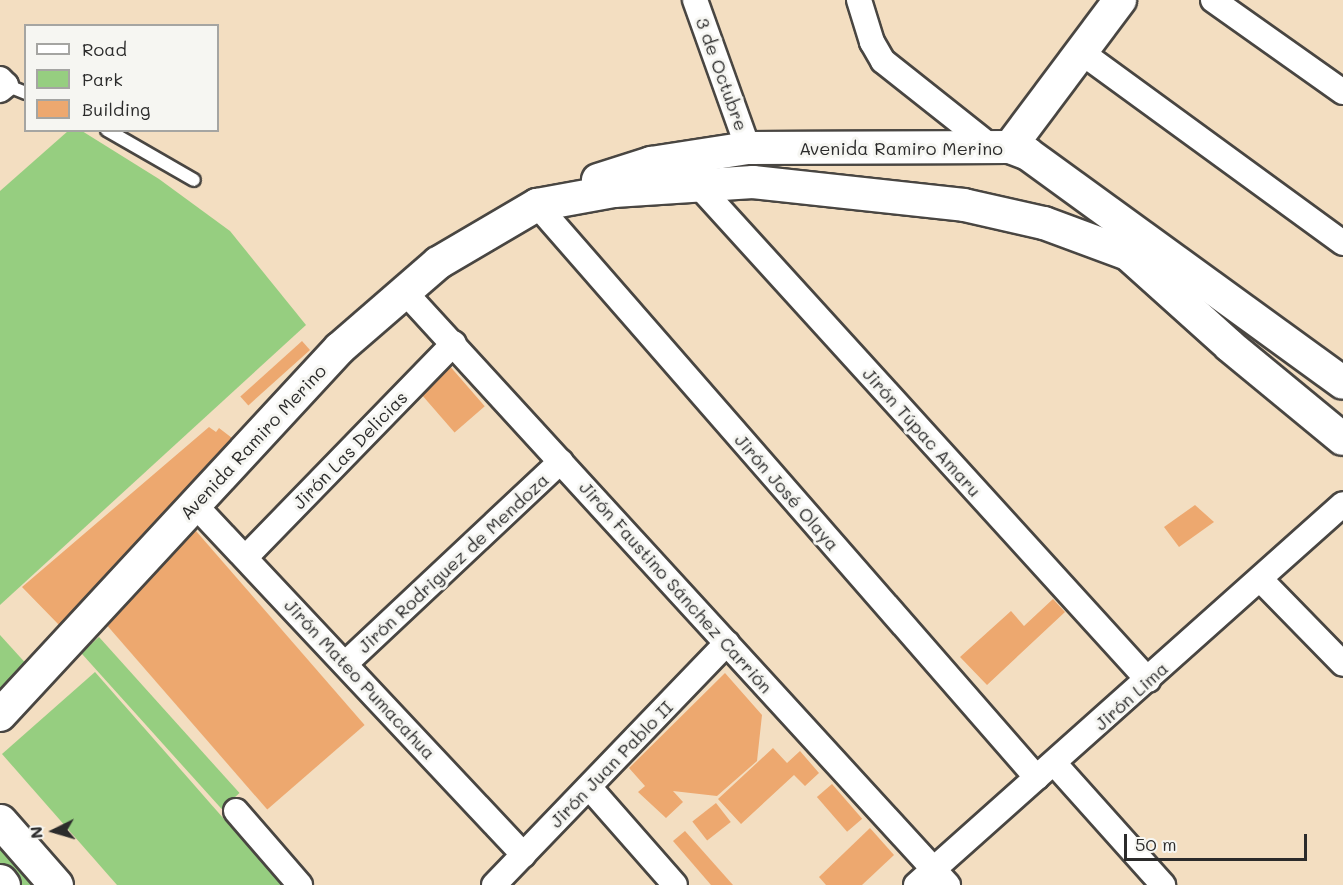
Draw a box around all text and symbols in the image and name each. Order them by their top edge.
street label: 3 de Octubre [692,14,752,134]
legend [24,24,219,132]
text: Road [82,37,127,61]
text: Park [82,67,123,91]
text: Building [82,97,150,121]
street label: Avenida Ramiro Merino [799,137,1003,159]
street label: Avenida Ramiro Merino [176,360,330,524]
street label: Jirón Túpac Amaru [858,363,986,501]
street label: Jirón Las Delicias [288,387,412,513]
street label: Jirón José Olaya [730,429,844,555]
street label: Jirón Rodriguez de Mendoza [353,469,553,657]
street label: Jirón Faustino Sánchez Carrión [575,477,777,697]
street label: Jirón Mateo Pumacahua [280,594,440,764]
street label: Jirón Lima [1090,657,1172,735]
street label: Jirón Juan Pablo II [545,696,677,832]
north arrow [24,801,84,861]
scale bar [1127,822,1310,860]
text: N [25,826,47,840]
text: 50 m [1135,832,1177,856]

